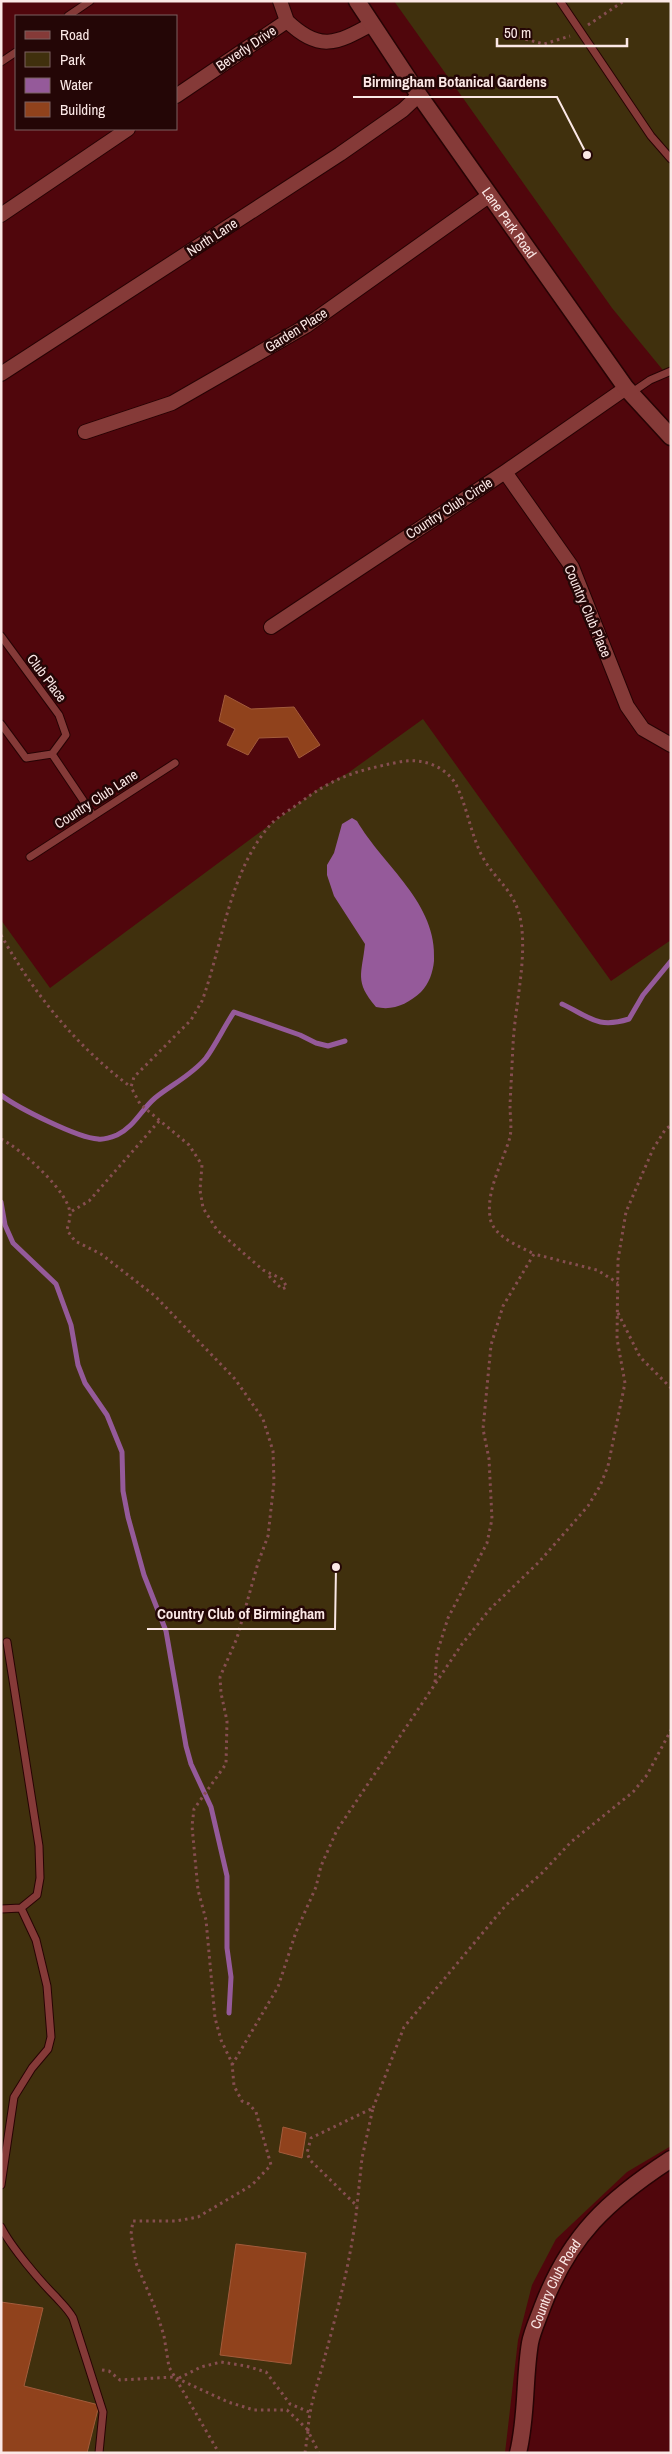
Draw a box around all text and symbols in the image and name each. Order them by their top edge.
legend [15,15,178,130]
scale bar [497,15,627,47]
street label: Beverly Drive [212,21,280,75]
text: 50 m [504,22,531,43]
text: Road [60,24,89,45]
text: Park [60,49,86,70]
callout: Birmingham Botanical Gardens [353,67,557,97]
text: Birmingham Botanical Gardens [363,71,547,92]
text: Water [60,74,92,95]
text: Building [60,99,105,120]
street label: Lane Park Road [478,184,541,262]
street label: North Lane [183,214,241,260]
street label: Garden Place [261,304,331,356]
street label: Country Club Circle [402,473,496,543]
street label: Country Club Place [560,562,616,660]
street label: Club Place [23,650,71,706]
street label: Country Club Lane [51,765,141,833]
callout: Country Club of Birmingham [147,1599,335,1629]
text: Country Club of Birmingham [157,1603,325,1624]
street label: Country Club Road [526,2236,585,2331]

